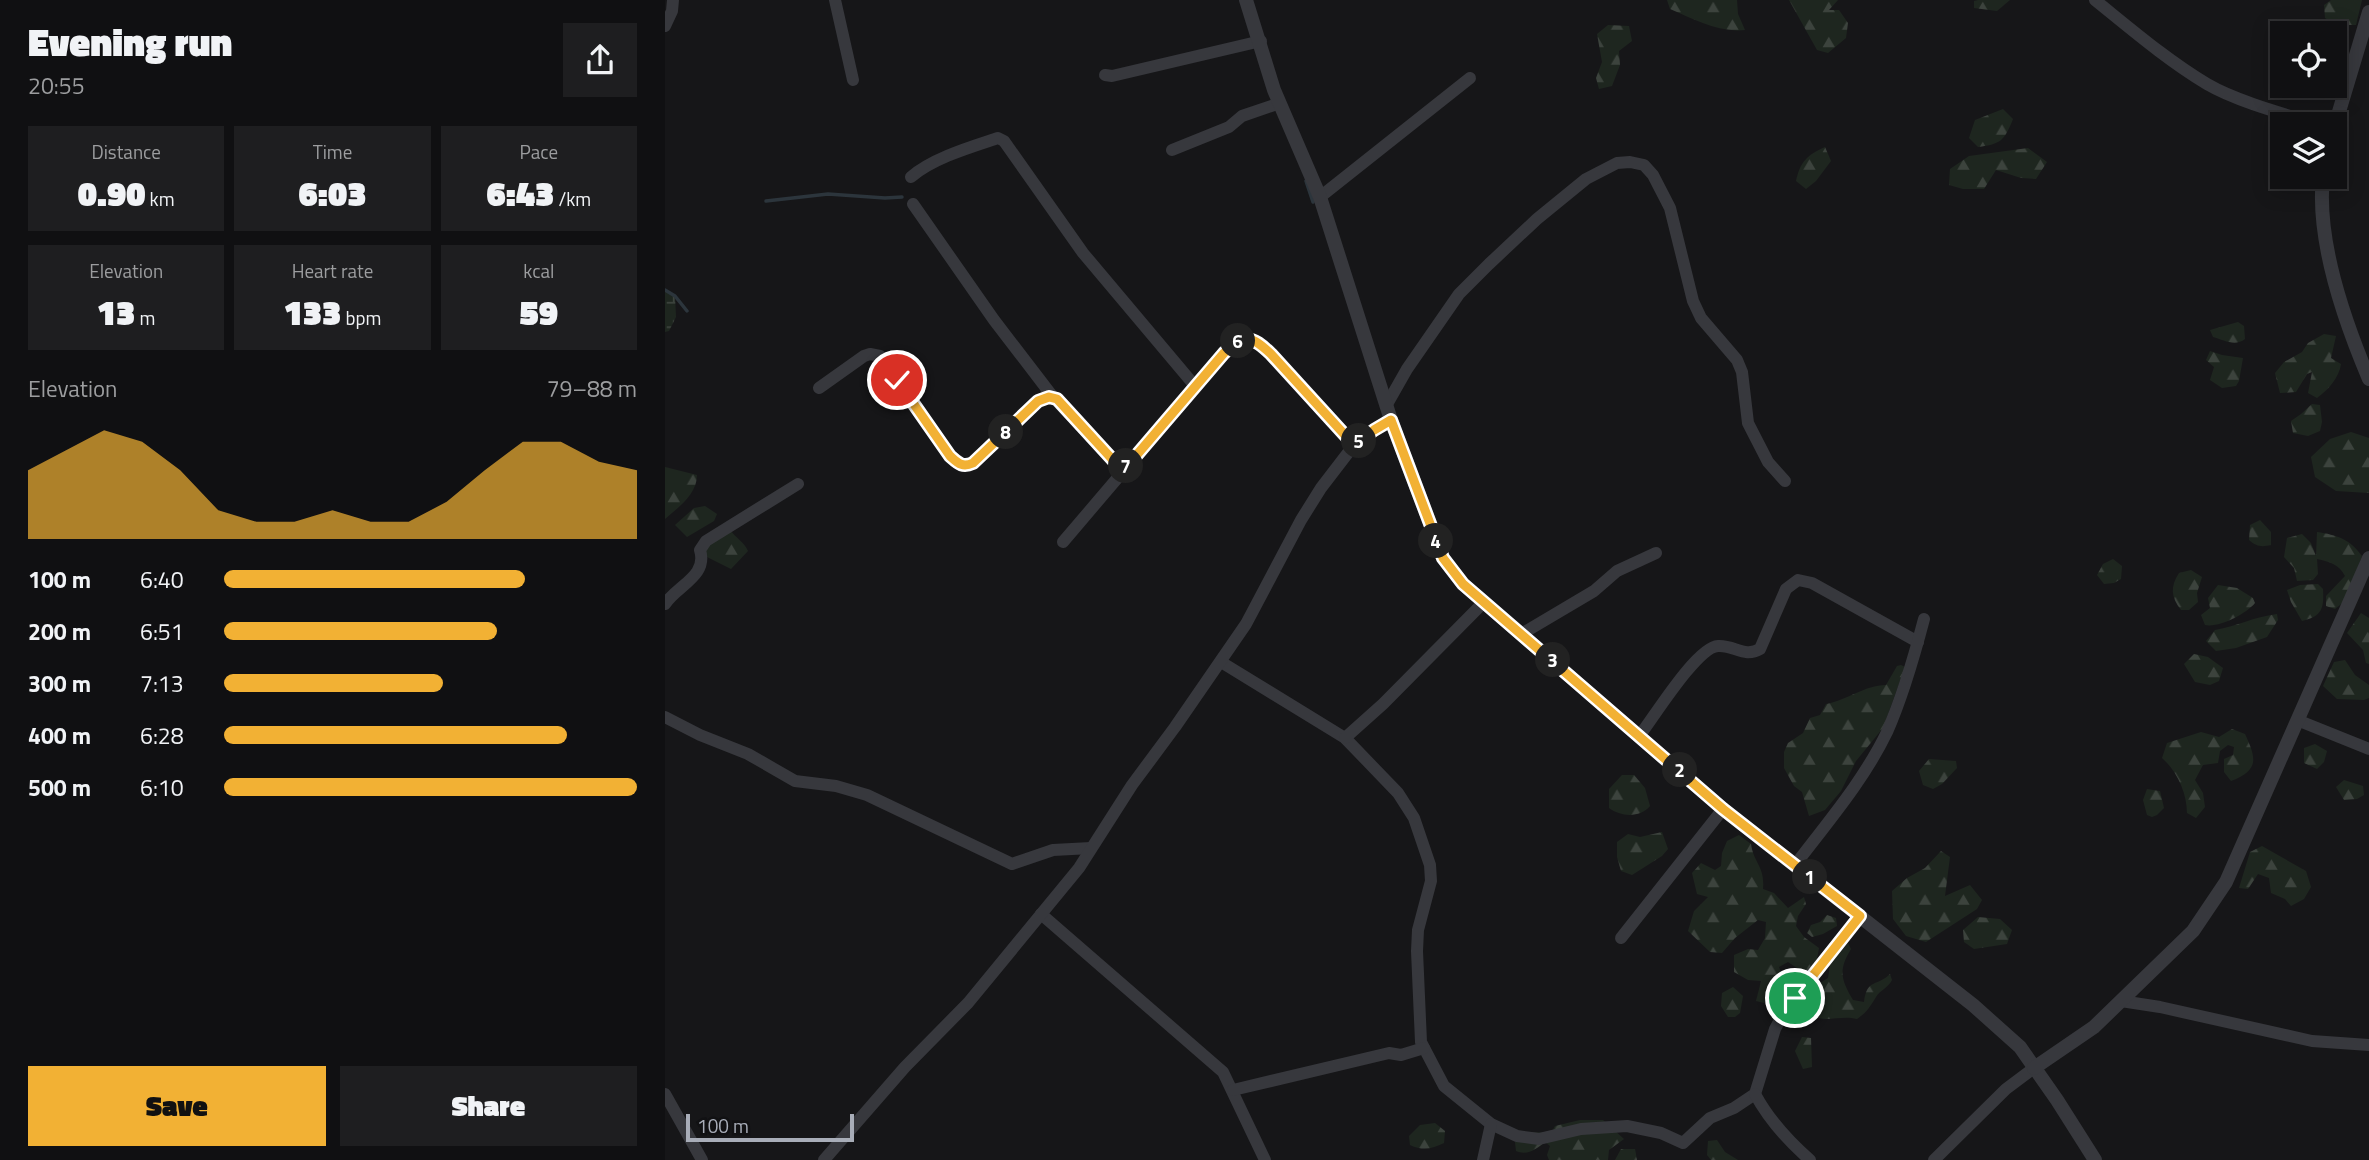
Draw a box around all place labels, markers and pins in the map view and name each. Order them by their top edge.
pin: 6 [1221,324,1255,358]
pin [867,350,927,410]
pin: 8 [989,414,1023,450]
pin: 5 [1341,424,1377,458]
pin: 7 [1109,448,1143,484]
pin: 4 [1419,524,1453,558]
pin: 3 [1535,642,1571,678]
pin: 2 [1663,752,1697,788]
pin: 1 [1793,860,1827,894]
pin [1765,968,1825,1028]

